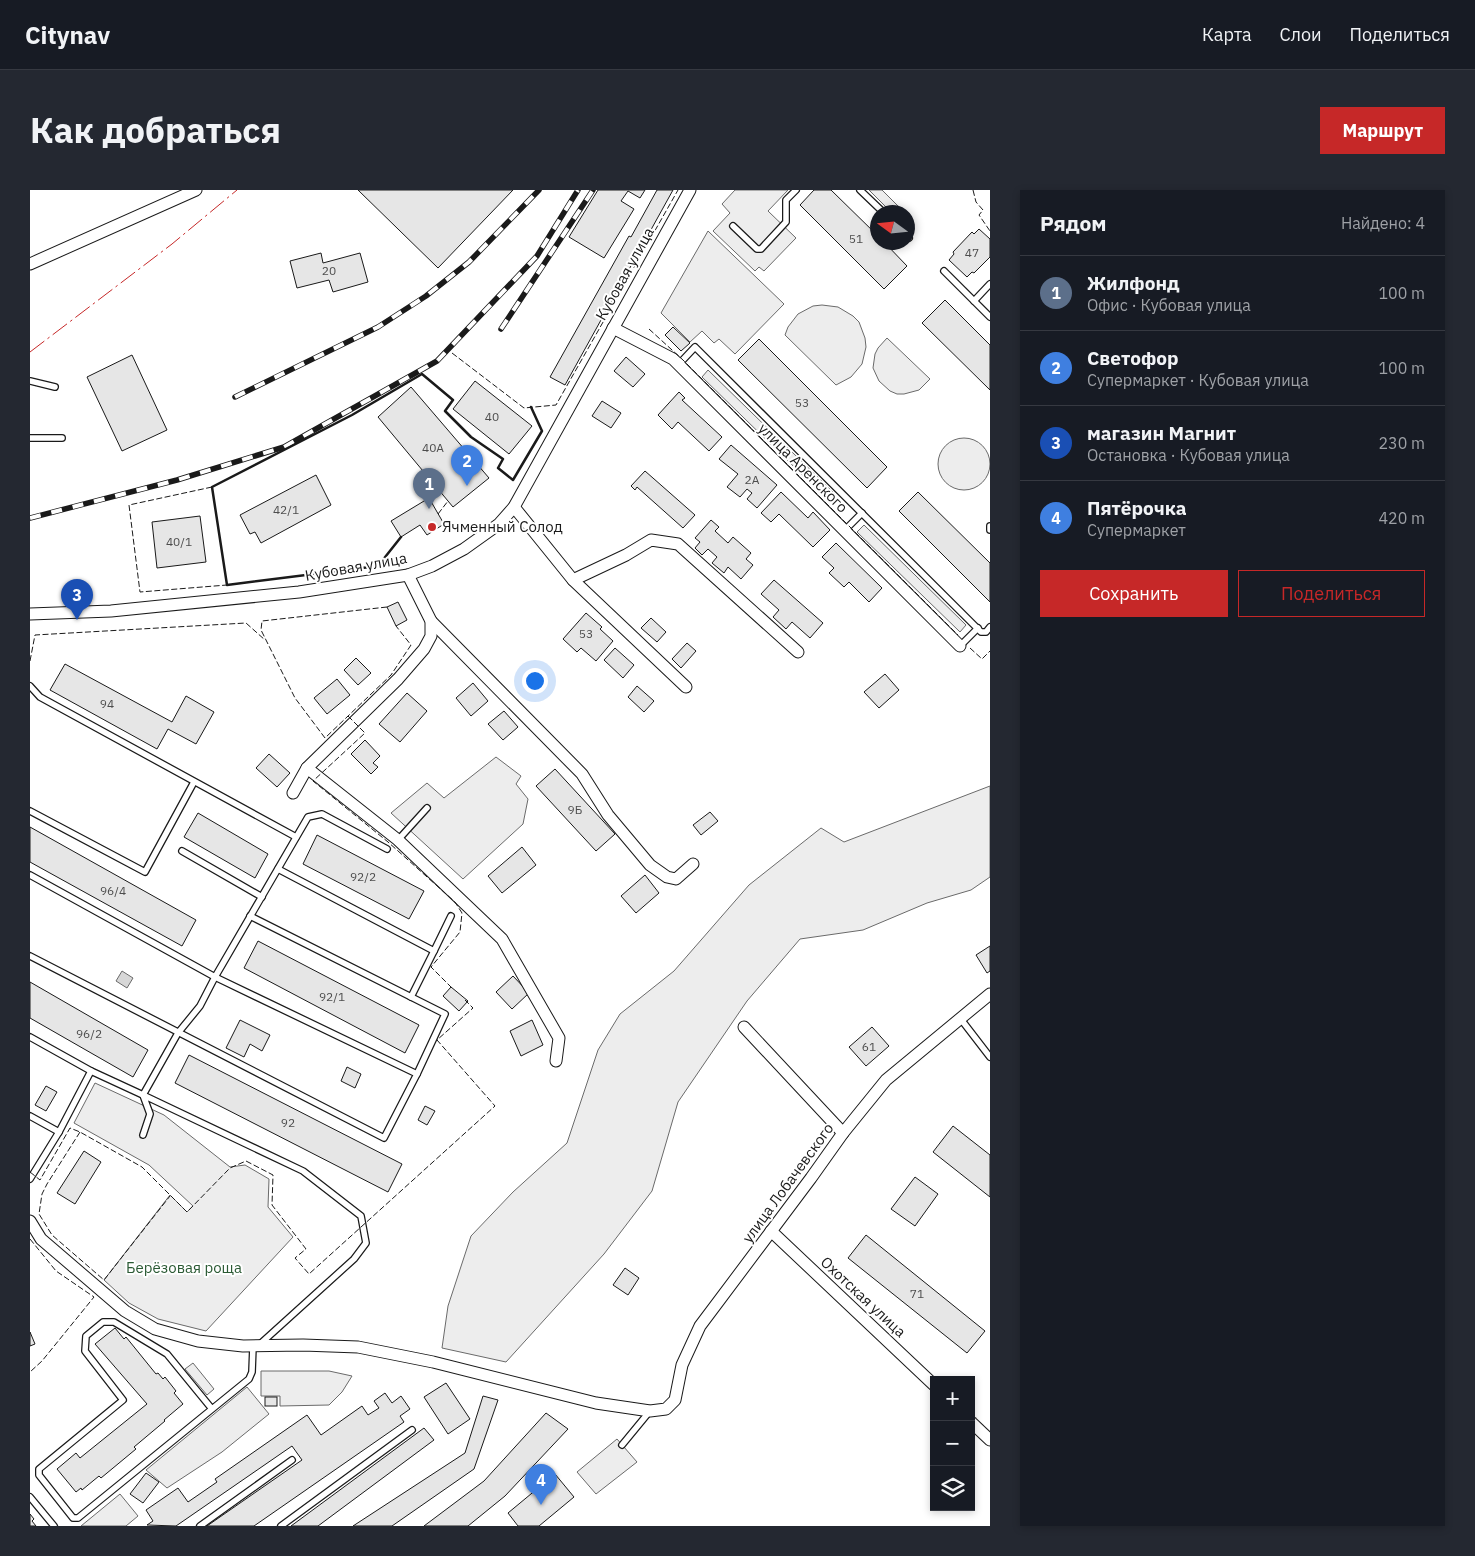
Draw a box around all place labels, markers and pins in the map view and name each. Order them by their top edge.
pin: 2 [451,445,483,486]
pin: 1 [413,468,445,509]
place label: Ячменный Солод [442,517,563,536]
marker: Ячменный Солод [426,521,438,533]
pin: 3 [61,579,93,620]
pin: 4 [525,1464,557,1505]

